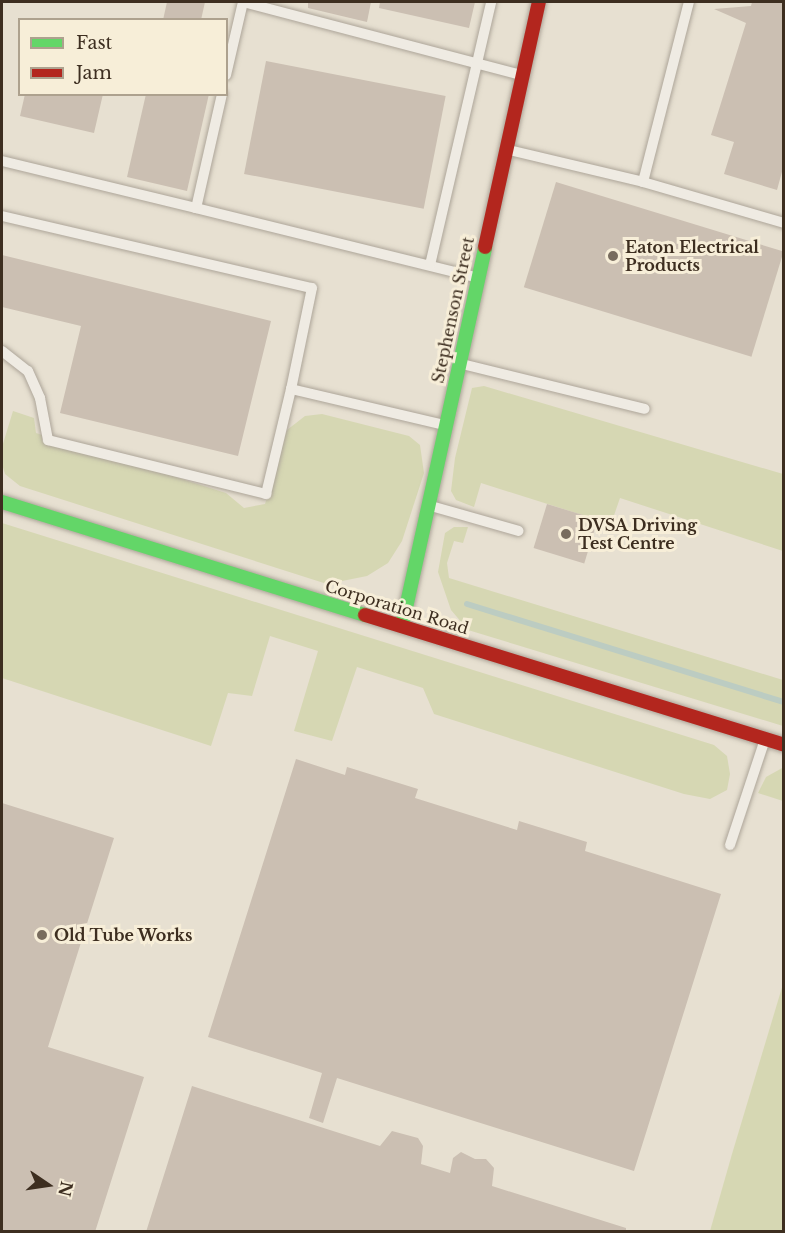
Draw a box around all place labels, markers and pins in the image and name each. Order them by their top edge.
place label: Eaton Electrical Products [625,237,759,275]
marker: Eaton Electrical Products [606,249,620,263]
place label: DVSA Driving Test Centre [578,515,698,553]
marker: DVSA Driving Test Centre [559,527,573,541]
place label: Old Tube Works [54,925,194,945]
marker: Old Tube Works [35,928,49,942]

